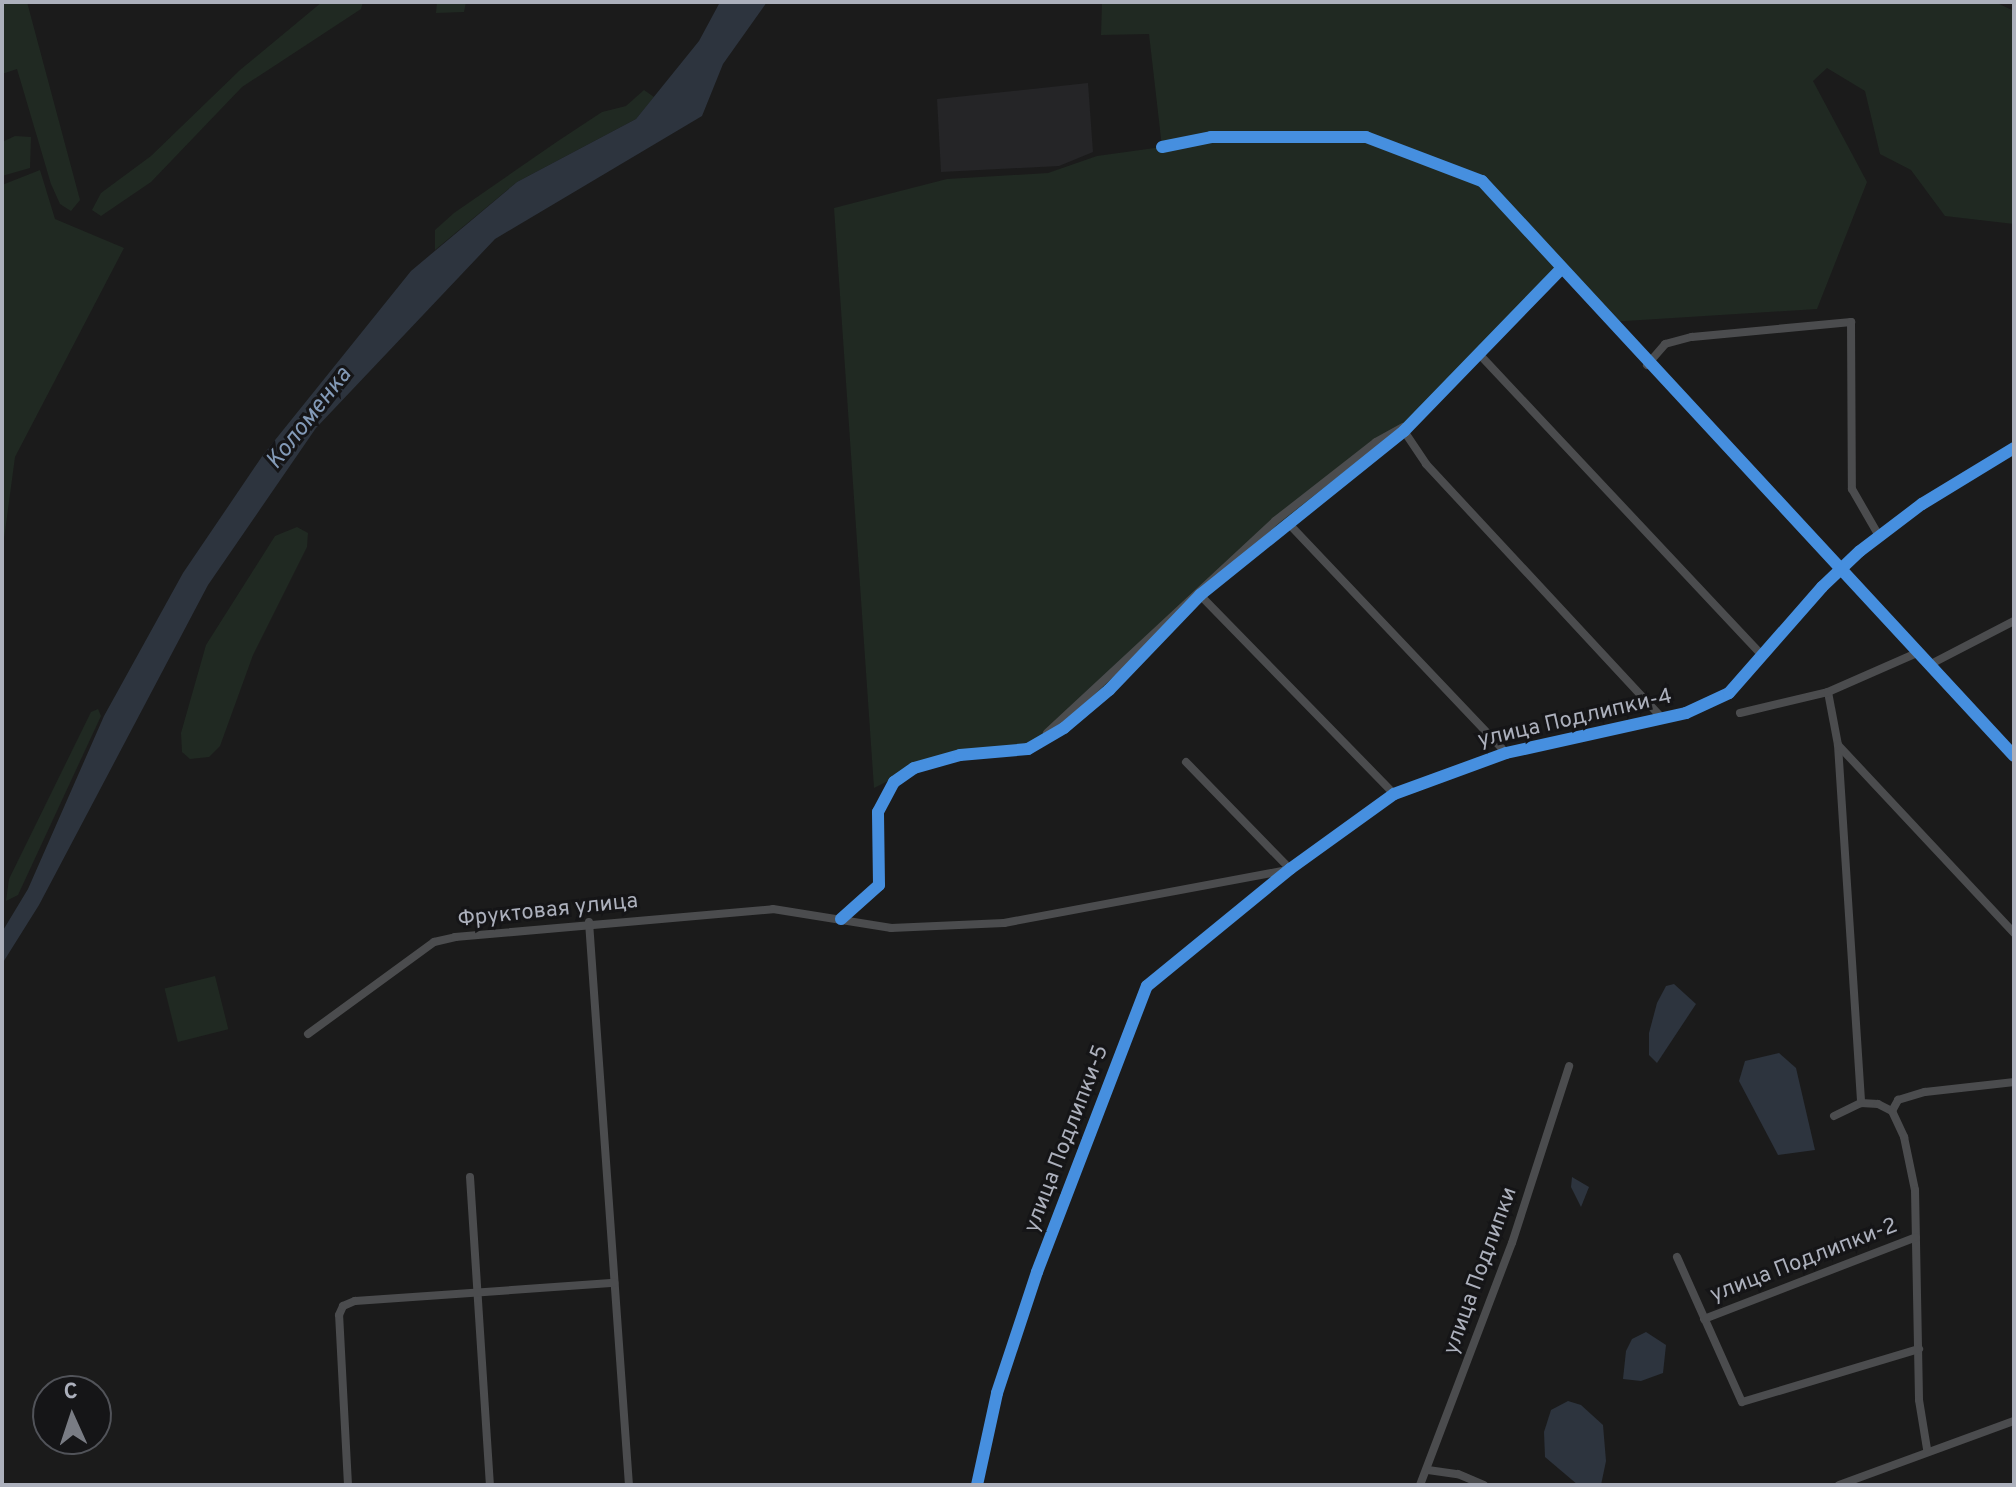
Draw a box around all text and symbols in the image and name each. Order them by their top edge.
water label: Коломенка [261,362,359,476]
street label: улица Подлипки-4 [1475,684,1675,754]
street label: Фруктовая улица [457,888,639,934]
street label: улица Подлипки-5 [1019,1042,1115,1236]
street label: улица Подлипки [1438,1184,1524,1358]
street label: улица Подлипки-2 [1707,1213,1901,1309]
north arrow [32,1375,112,1455]
text: С [63,1379,79,1406]

